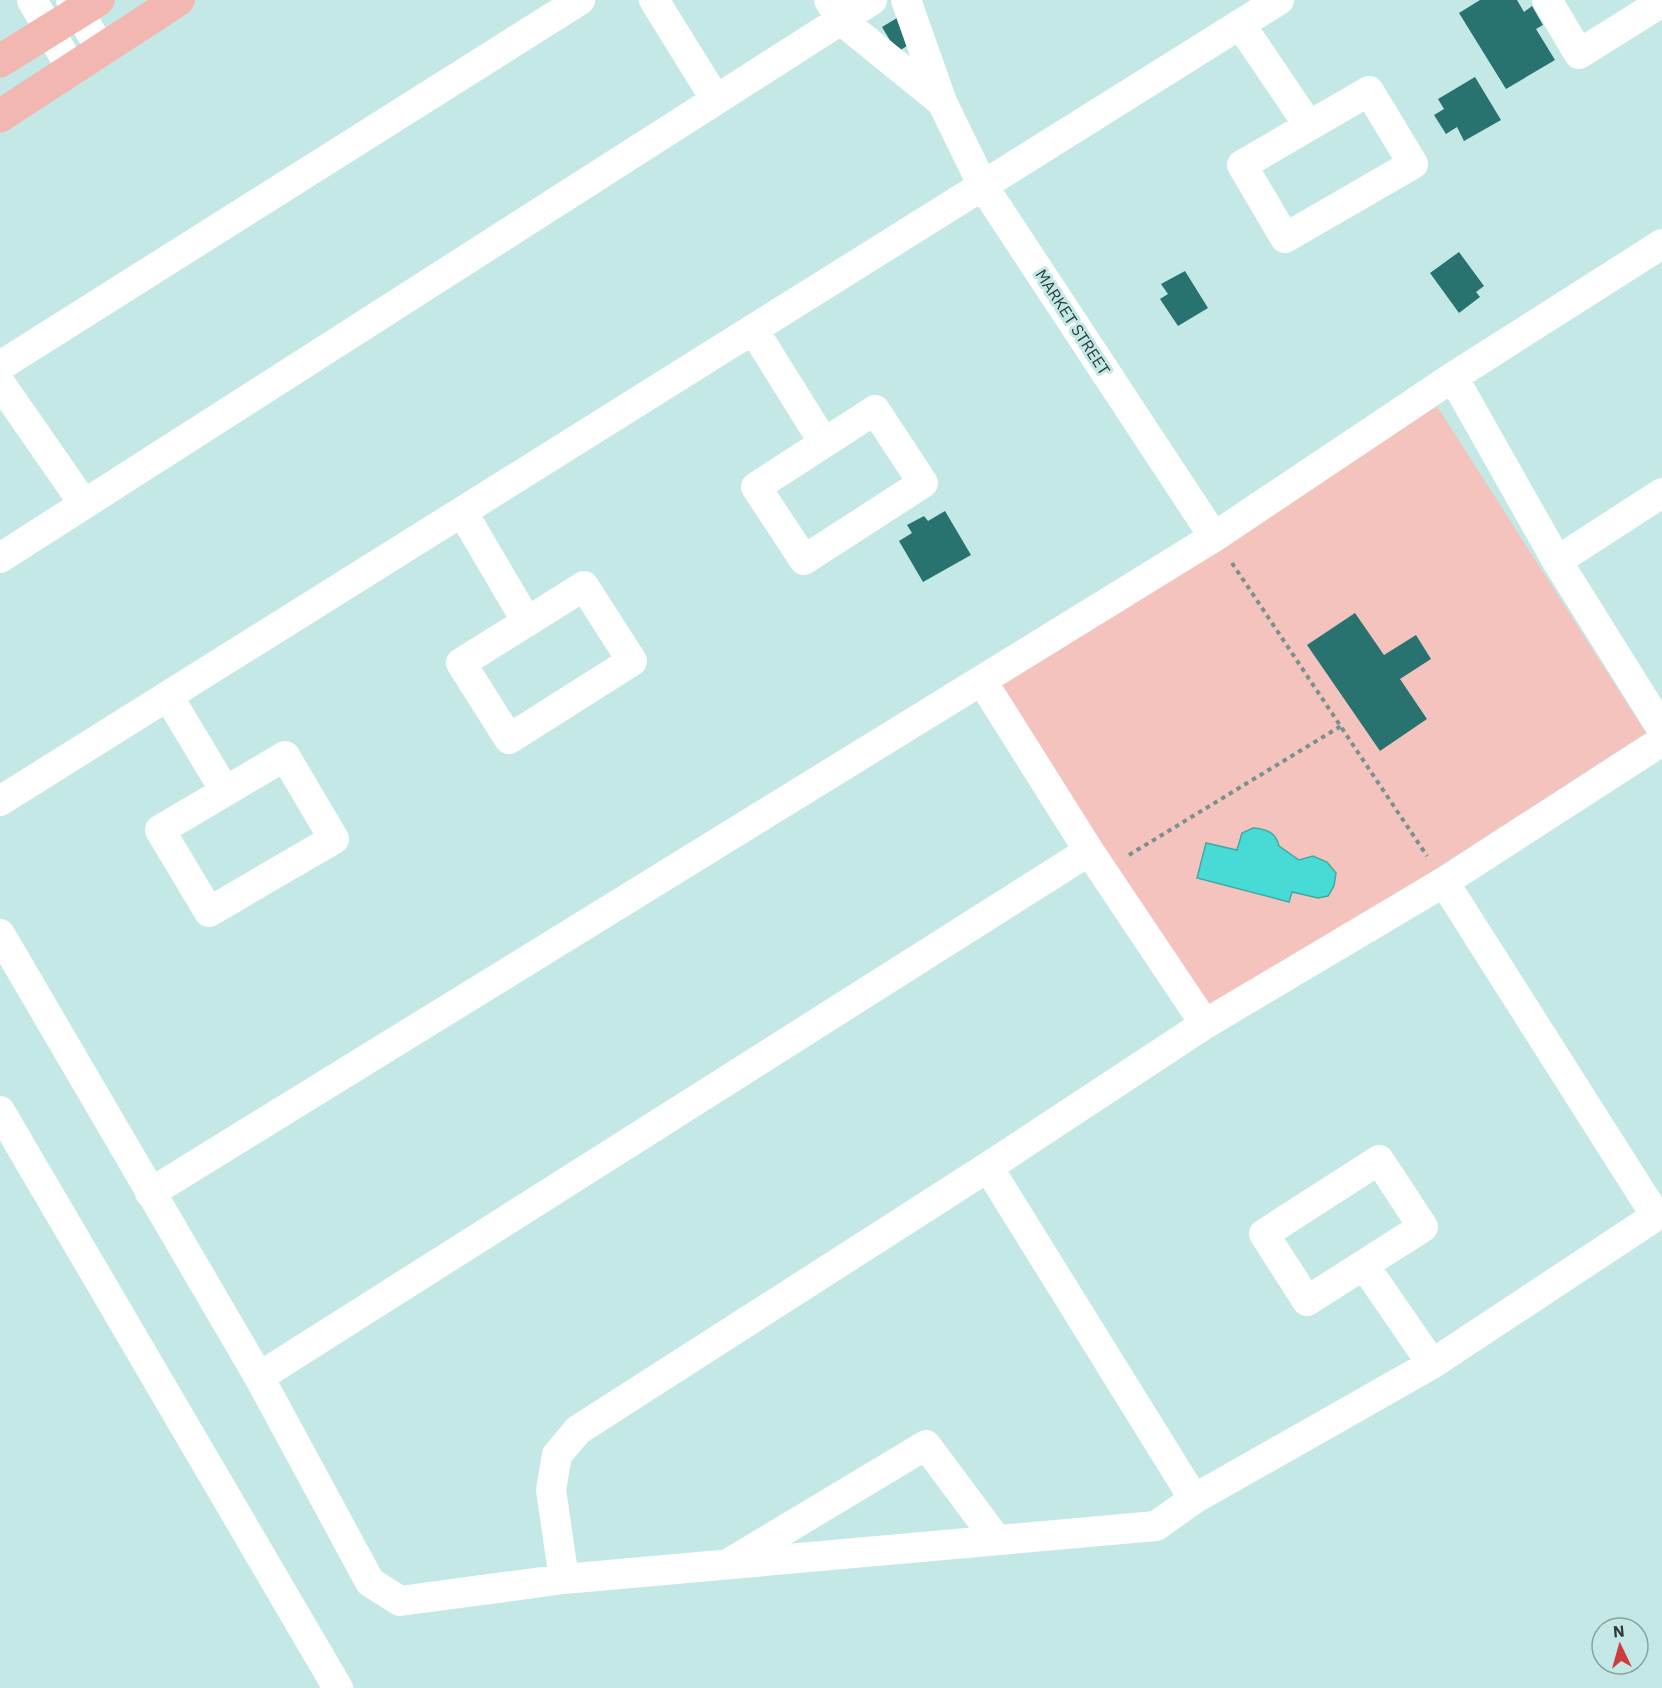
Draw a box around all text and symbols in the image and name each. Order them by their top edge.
street label: MARKET STREET [1031,265,1115,379]
north arrow [1590,1616,1650,1676]
text: N [1612,1621,1625,1642]

